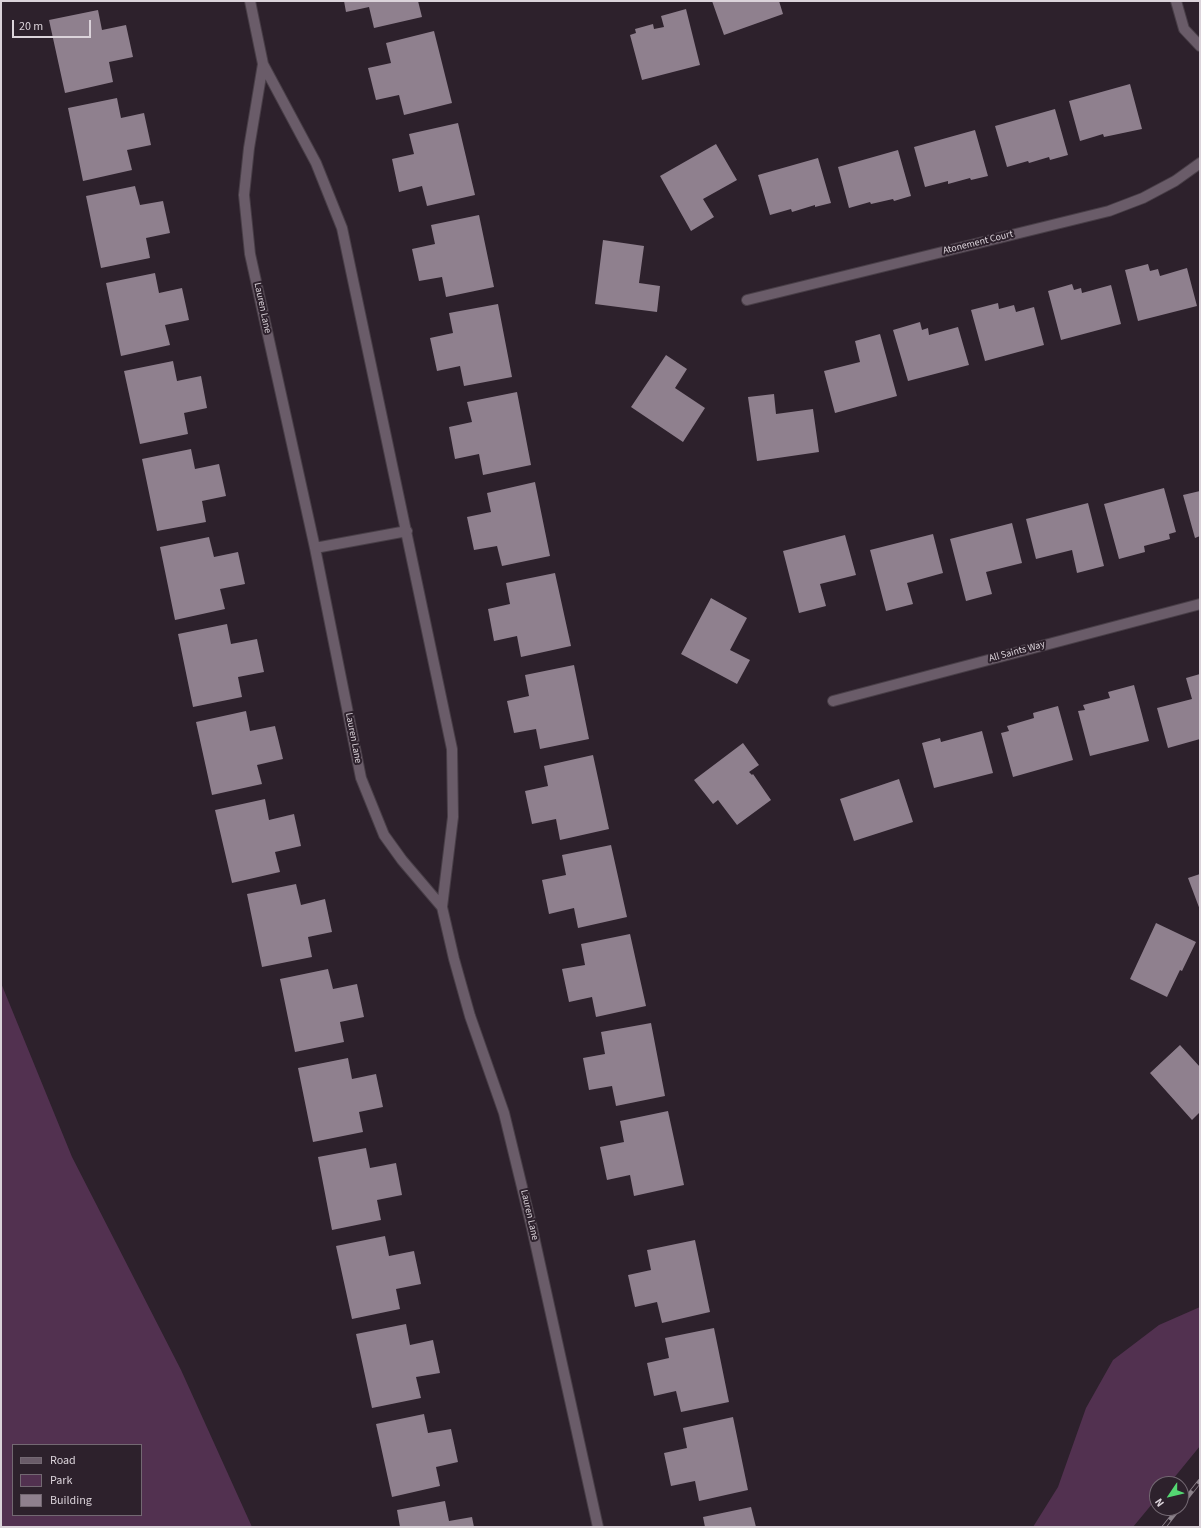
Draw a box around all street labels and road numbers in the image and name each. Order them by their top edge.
street label: Atonement Court [942,228,1014,258]
street label: Lauren Lane [251,282,273,334]
street label: All Saints Way [988,639,1046,665]
street label: Lauren Lane [342,712,364,764]
street label: Lauren Lane [517,1189,541,1241]

